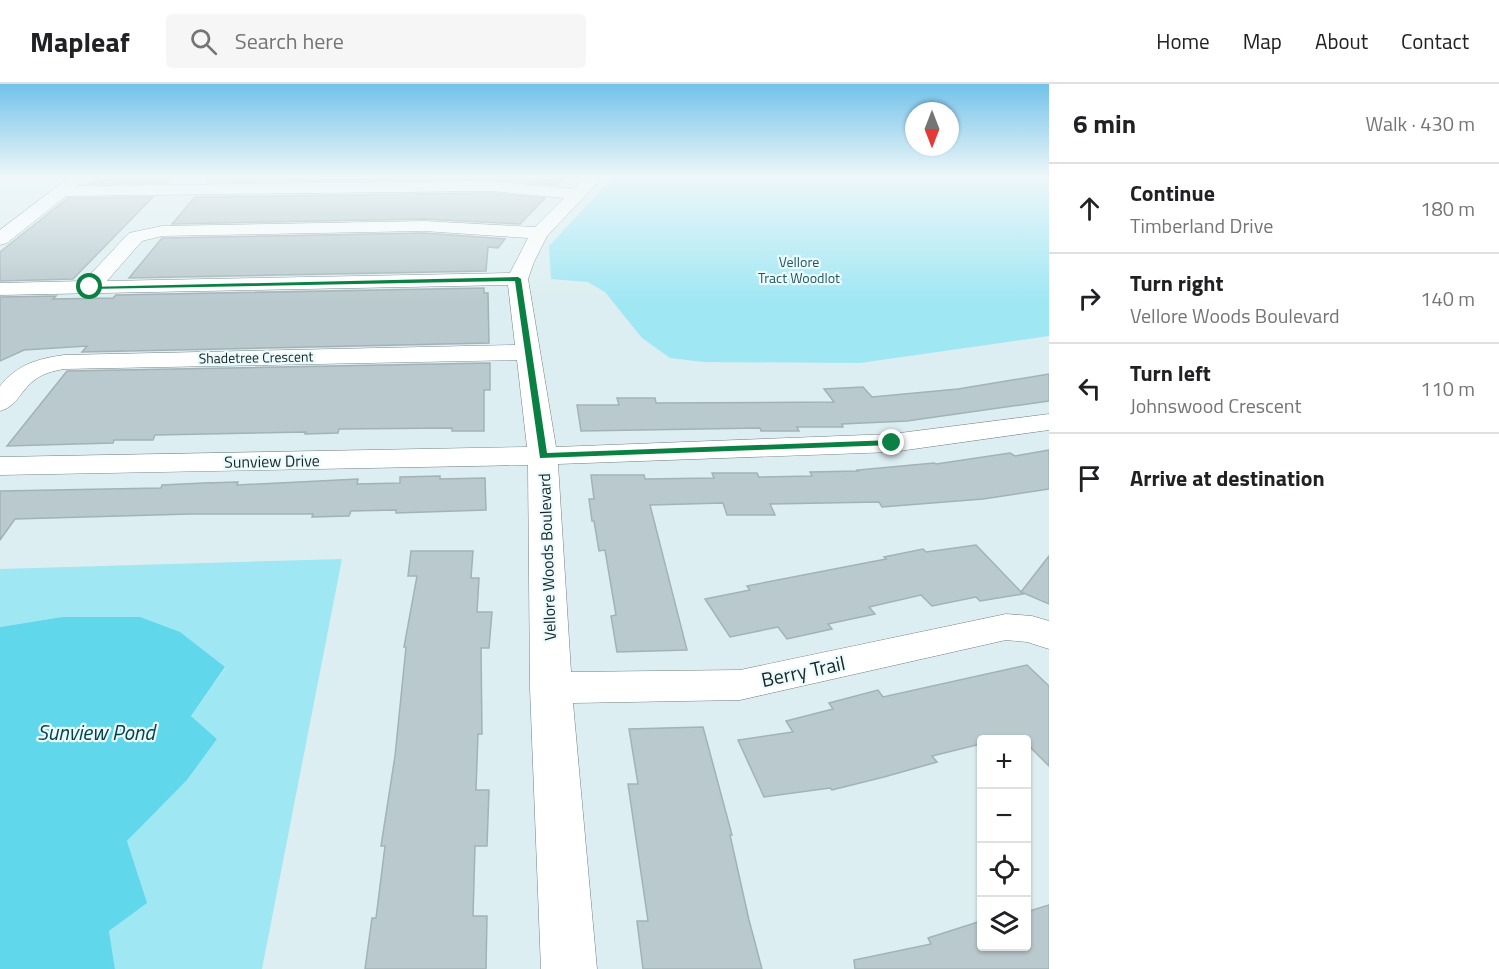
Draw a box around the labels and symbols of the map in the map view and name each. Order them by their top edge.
north arrow [905,102,959,156]
park label: Vellore Tract Woodlot [758,251,840,288]
route start [76,273,102,299]
street label: Shadetree Crescent [198,345,314,368]
route end [878,429,904,455]
street label: Sunview Drive [224,448,320,474]
street label: Vellore Woods Boulevard [532,473,562,641]
street label: Berry Trail [758,647,848,695]
water label: Sunview Pond [37,716,157,748]

